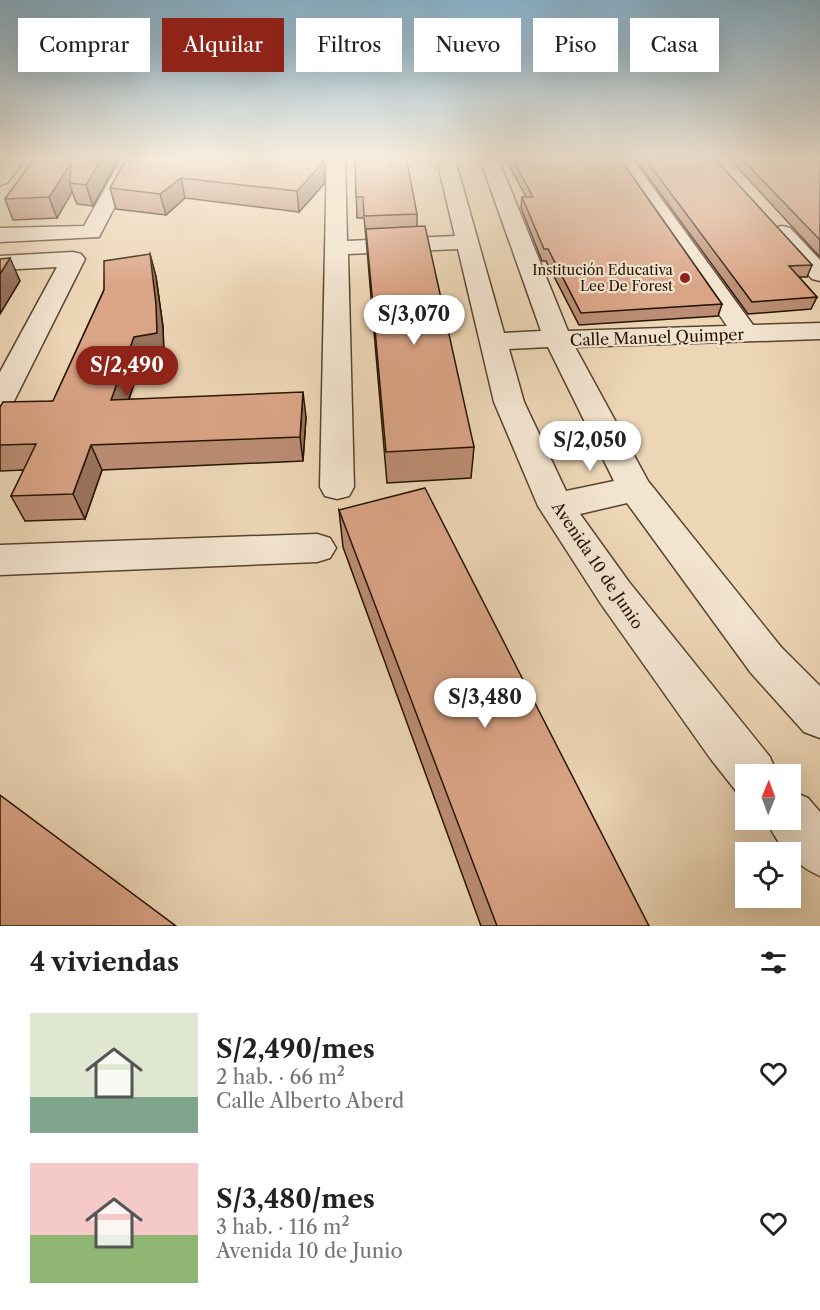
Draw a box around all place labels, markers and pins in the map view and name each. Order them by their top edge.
place label: Institución Educativa Lee De Forest [532,261,674,295]
marker: Institución Educativa Lee De Forest [678,271,692,285]
pin: S/3,070 [359,295,469,346]
pin: S/2,490 [72,346,182,397]
pin: S/2,050 [535,421,645,472]
pin: S/3,480 [430,678,540,729]

